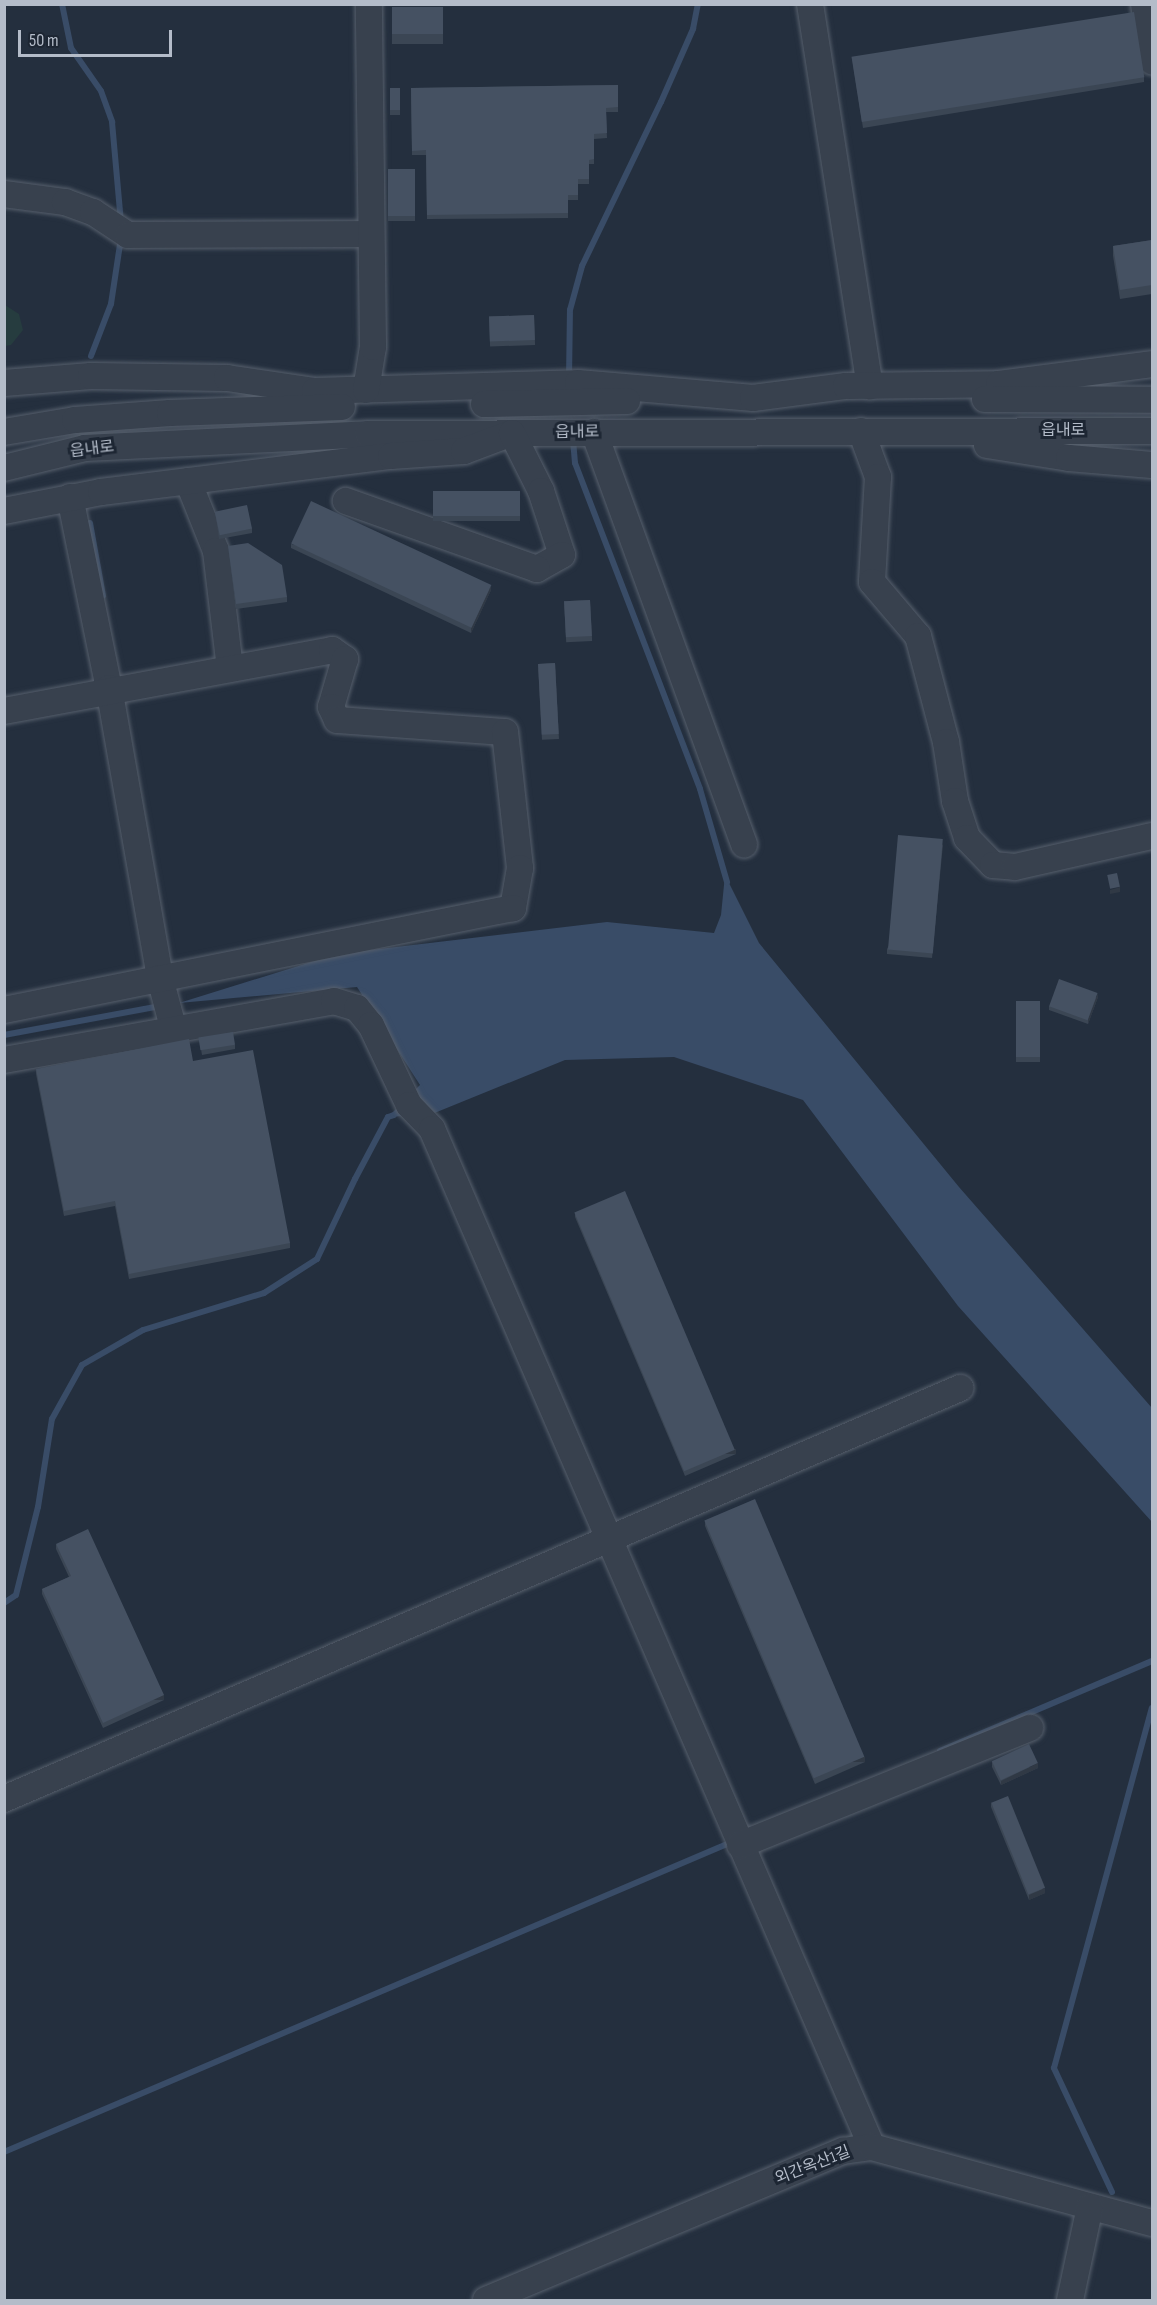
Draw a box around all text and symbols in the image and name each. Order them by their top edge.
scale bar [21,18,176,56]
text: 50 m [29,30,59,51]
street label: 읍내로 [1041,421,1085,441]
street label: 읍내로 [555,423,599,443]
street label: 읍내로 [69,438,115,462]
street label: 외간옥산1길 [773,2143,853,2189]

